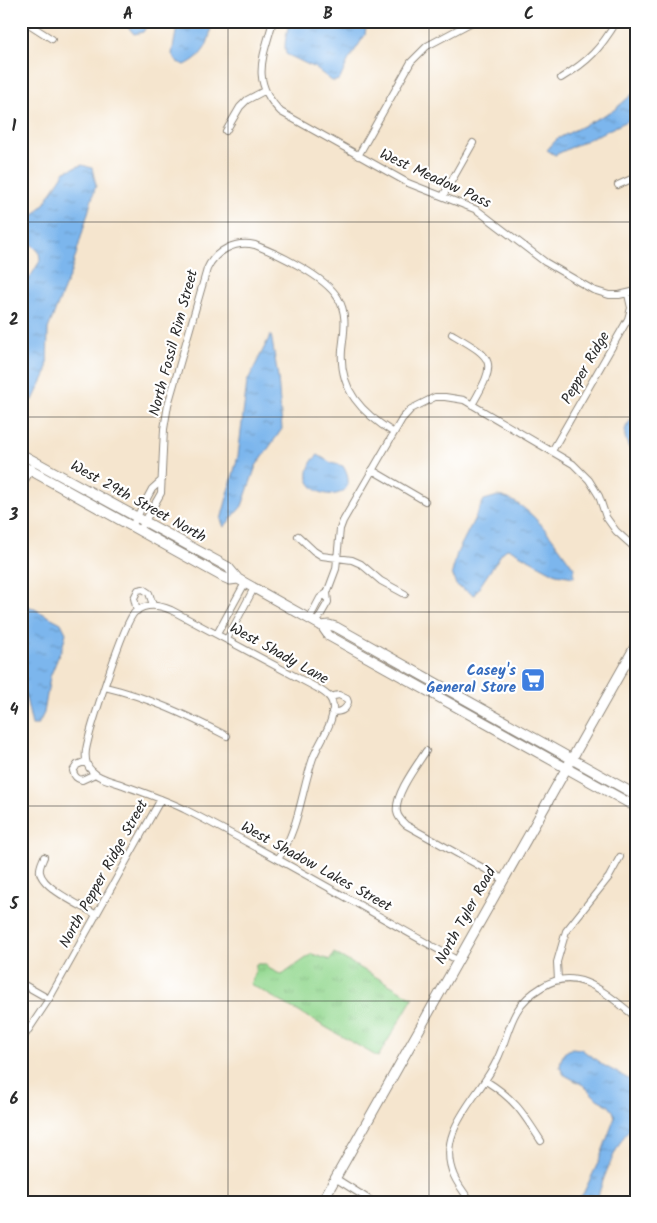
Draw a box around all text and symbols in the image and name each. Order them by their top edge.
text: A [123,2,133,27]
text: B [323,2,333,27]
text: C [524,2,534,27]
text: 1 [12,114,17,139]
street label: West Meadow Pass [375,143,495,216]
street label: North Fossil Rim Street [143,267,205,419]
text: 2 [9,308,19,333]
street label: Pepper Ridge [555,327,617,409]
street label: West 29th Street North [66,455,210,549]
text: 3 [9,503,19,528]
street label: West Shady Lane [225,617,333,691]
place label: Casey's General Store [427,659,517,700]
supermarket icon: Casey's General Store [520,667,546,693]
text: 4 [10,698,19,723]
street label: North Pepper Ridge Street [53,795,155,953]
street label: West Shadow Lakes Street [236,815,396,919]
street label: North Tyler Road [429,862,503,969]
text: 5 [9,892,20,917]
text: 6 [10,1087,19,1112]

